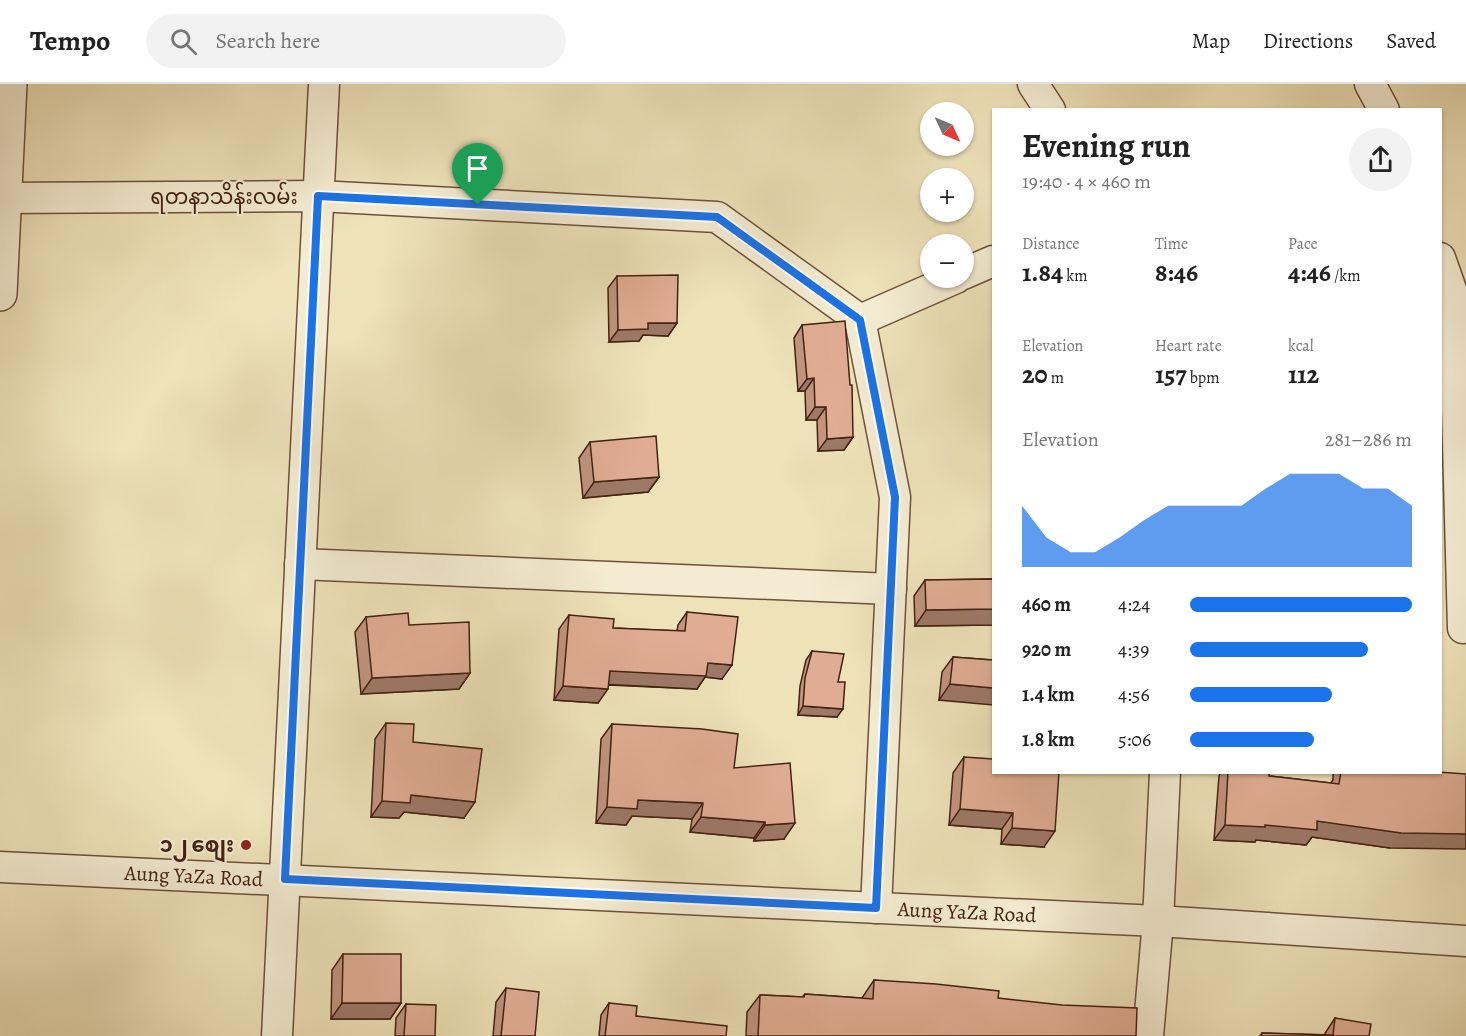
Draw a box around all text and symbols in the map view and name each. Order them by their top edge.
search box [146,14,566,68]
text: Tempo [30,22,110,60]
icon: search [167,25,200,58]
text: Search here [215,26,320,56]
text: Map [1192,27,1230,55]
text: Directions [1263,27,1353,55]
text: Saved [1386,27,1436,55]
north arrow [920,102,974,156]
map controls [920,102,974,288]
text: Evening run [1022,123,1191,168]
button: share [1349,128,1412,191]
pin [452,143,503,205]
icon: arrive [461,152,494,185]
button: + [920,168,974,222]
text: 19:40 · 4 × 460 m [1022,168,1151,195]
street label: ရတနာသိန်းလမ်း [150,181,298,214]
text: Distance [1022,233,1079,255]
text: Time [1155,233,1188,255]
text: Pace [1288,233,1318,255]
button: − [920,234,974,288]
text: 1.84 [1022,255,1063,290]
text: 8:46 [1155,255,1198,290]
text: 4:46 [1288,255,1331,290]
text: km [1063,265,1088,287]
text: /km [1331,265,1360,287]
text: Elevation [1022,335,1083,357]
text: Heart rate [1155,335,1222,357]
text: kcal [1288,335,1314,357]
text: 20 [1022,357,1048,392]
text: 157 [1155,357,1187,392]
text: 112 [1288,357,1319,392]
text: m [1048,367,1064,389]
text: bpm [1187,367,1220,389]
text: Elevation [1022,426,1099,453]
text: 281–286 m [1325,426,1412,453]
text: 460 m [1022,591,1071,618]
text: 4:24 [1118,591,1150,618]
text: 920 m [1022,636,1071,663]
text: 4:39 [1118,636,1149,663]
text: 1.4 km [1022,681,1075,708]
text: 4:56 [1118,681,1150,708]
text: 1.8 km [1022,726,1075,753]
text: 5:06 [1118,726,1151,753]
place label: ၁၂ စျေး [159,831,234,863]
marker: ၁၂ စျေး [239,838,253,852]
street label: Aung YaZa Road [123,859,265,893]
street label: Aung YaZa Road [896,895,1038,929]

